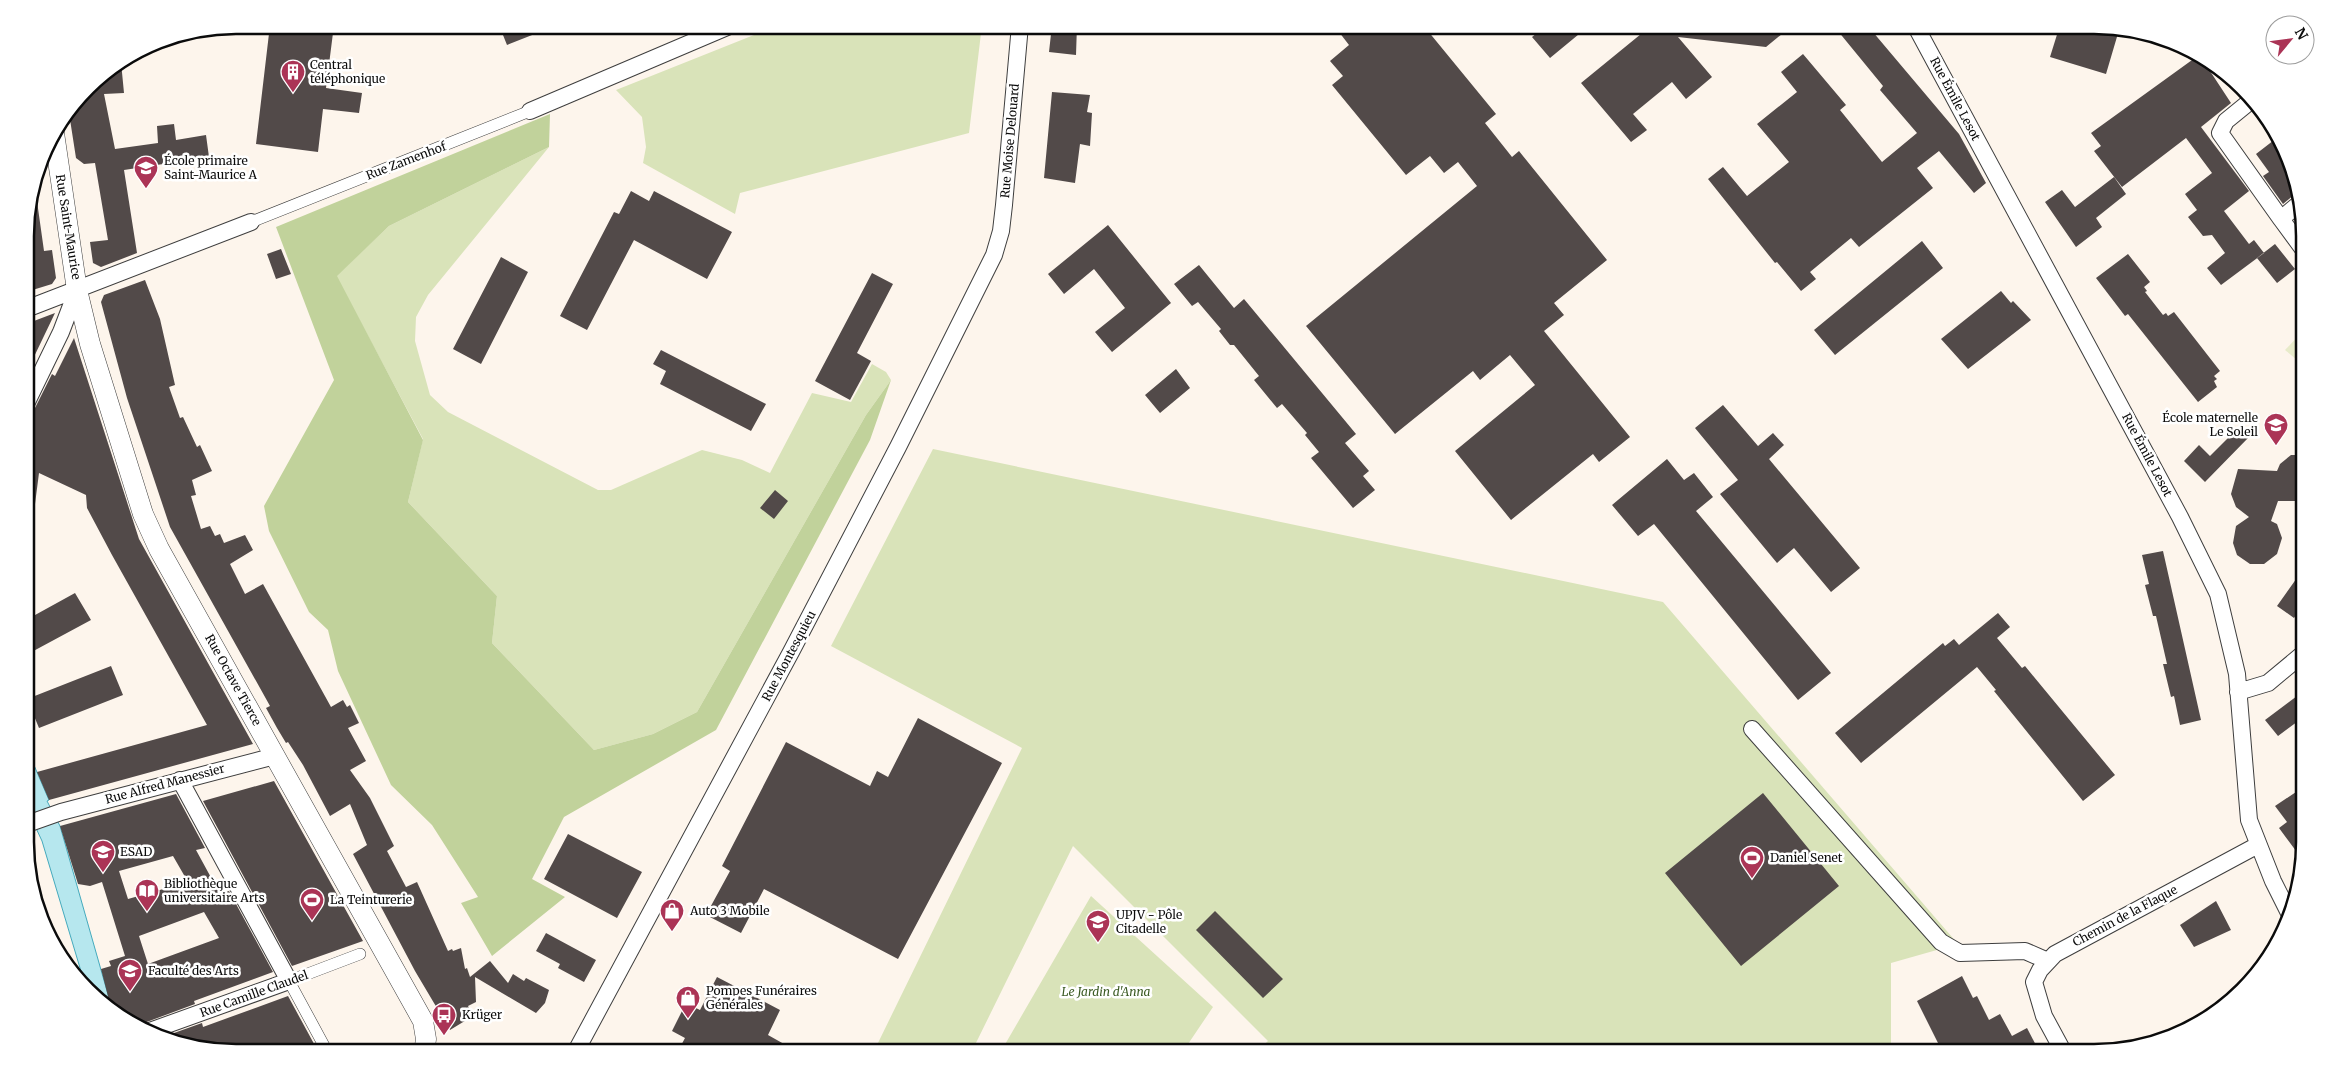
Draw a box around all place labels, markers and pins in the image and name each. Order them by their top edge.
place label: Central téléphonique [310,57,385,86]
building icon: Central téléphonique [280,59,306,93]
place label: École primaire Saint-Maurice A [164,153,257,182]
school or university icon: École primaire Saint-Maurice A [133,155,159,189]
place label: École maternelle Le Soleil [2162,410,2258,439]
school or university icon: École maternelle Le Soleil [2263,412,2289,446]
school or university icon: ESAD [90,839,116,873]
place label: ESAD [120,844,152,859]
sports icon: Daniel Senet [1739,845,1765,879]
place label: Daniel Senet [1770,850,1843,865]
place label: Bibliothèque universitaire Arts [164,876,265,905]
library icon: Bibliothèque universitaire Arts [134,878,160,912]
sports icon: La Teinturerie [299,887,325,921]
place label: La Teinturerie [330,892,412,907]
shop icon: Auto 3 Mobile [659,898,685,932]
place label: Auto 3 Mobile [689,903,769,918]
place label: UPJV - Pôle Citadelle [1116,907,1182,936]
school or university icon: UPJV - Pôle Citadelle [1085,909,1111,943]
school or university icon: Faculté des Arts [117,958,143,992]
place label: Faculté des Arts [148,963,239,978]
place label: Pompes Funéraires Générales [706,983,817,1012]
shop icon: Pompes Funéraires Générales [675,985,701,1019]
bus stop icon: Krüger [431,1002,457,1036]
place label: Krüger [462,1007,503,1022]

